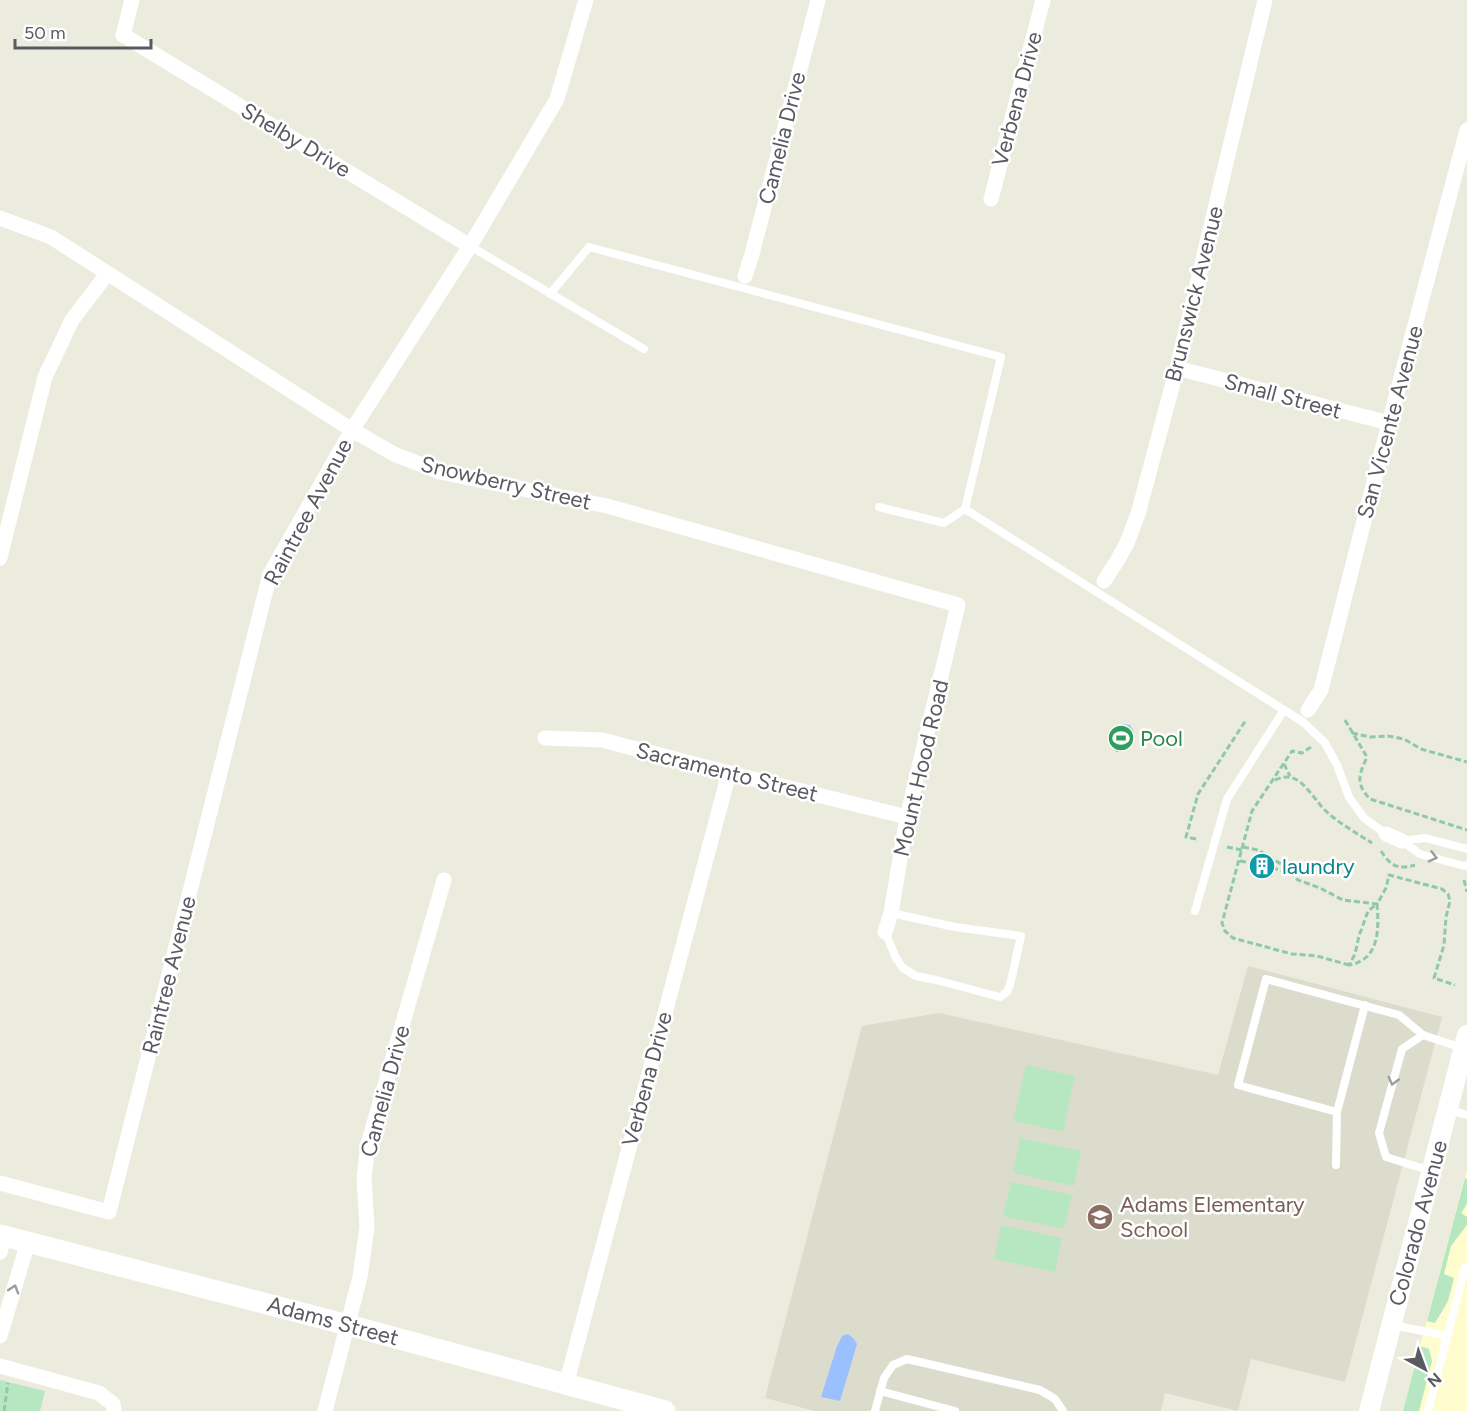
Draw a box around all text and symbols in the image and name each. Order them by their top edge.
scale bar [15,12,152,50]
text: 50 m [24,22,66,44]
street label: Verbena Drive [986,29,1048,169]
street label: Camelia Drive [753,69,811,207]
street label: Shelby Drive [236,97,356,183]
street label: Brunswick Avenue [1159,203,1229,385]
street label: San Vicente Avenue [1351,322,1429,522]
street label: Small Street [1221,367,1345,425]
street label: Raintree Avenue [258,434,358,590]
street label: Snowberry Street [418,450,594,516]
street label: Mount Hood Road [888,677,954,859]
sports icon: Pool [1106,723,1136,753]
place label: Pool [1140,725,1183,752]
street label: Sacramento Street [633,736,821,808]
one-way arrow [1428,850,1438,863]
building icon: laundry [1247,851,1277,881]
place label: laundry [1282,853,1355,880]
street label: Raintree Avenue [136,893,202,1057]
street label: Verbena Drive [616,1009,678,1149]
street label: Camelia Drive [354,1022,416,1160]
one-way arrow [1388,1075,1400,1086]
street label: Colorado Avenue [1383,1137,1453,1309]
place label: Adams Elementary School [1120,1191,1305,1243]
school or university icon: Adams Elementary School [1085,1202,1115,1232]
one-way arrow [7,1284,19,1295]
street label: Adams Street [264,1291,402,1351]
north arrow [1395,1339,1455,1399]
text: N [1424,1369,1445,1391]

